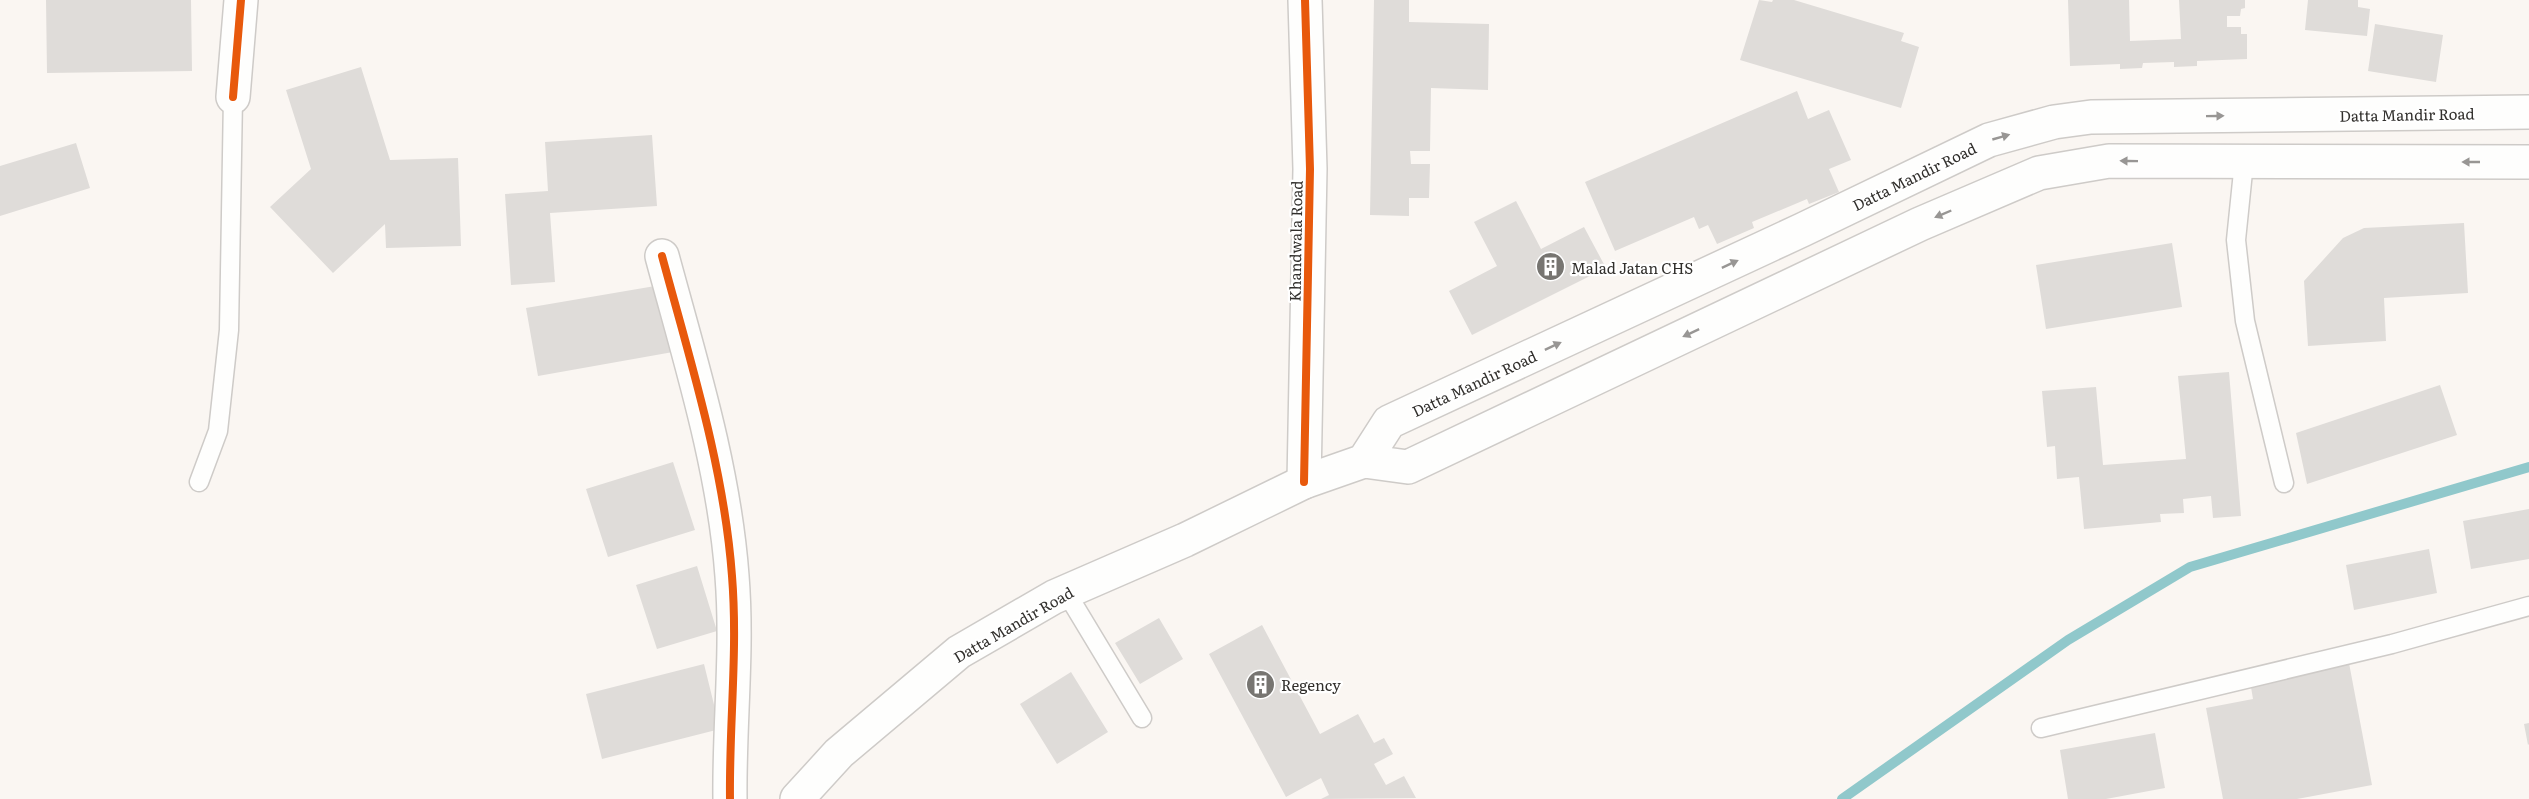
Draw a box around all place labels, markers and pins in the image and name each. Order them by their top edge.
building icon: Malad Jatan CHS [1534,251,1566,283]
place label: Malad Jatan CHS [1571,256,1693,279]
building icon: Regency [1244,668,1276,700]
place label: Regency [1281,673,1341,696]

